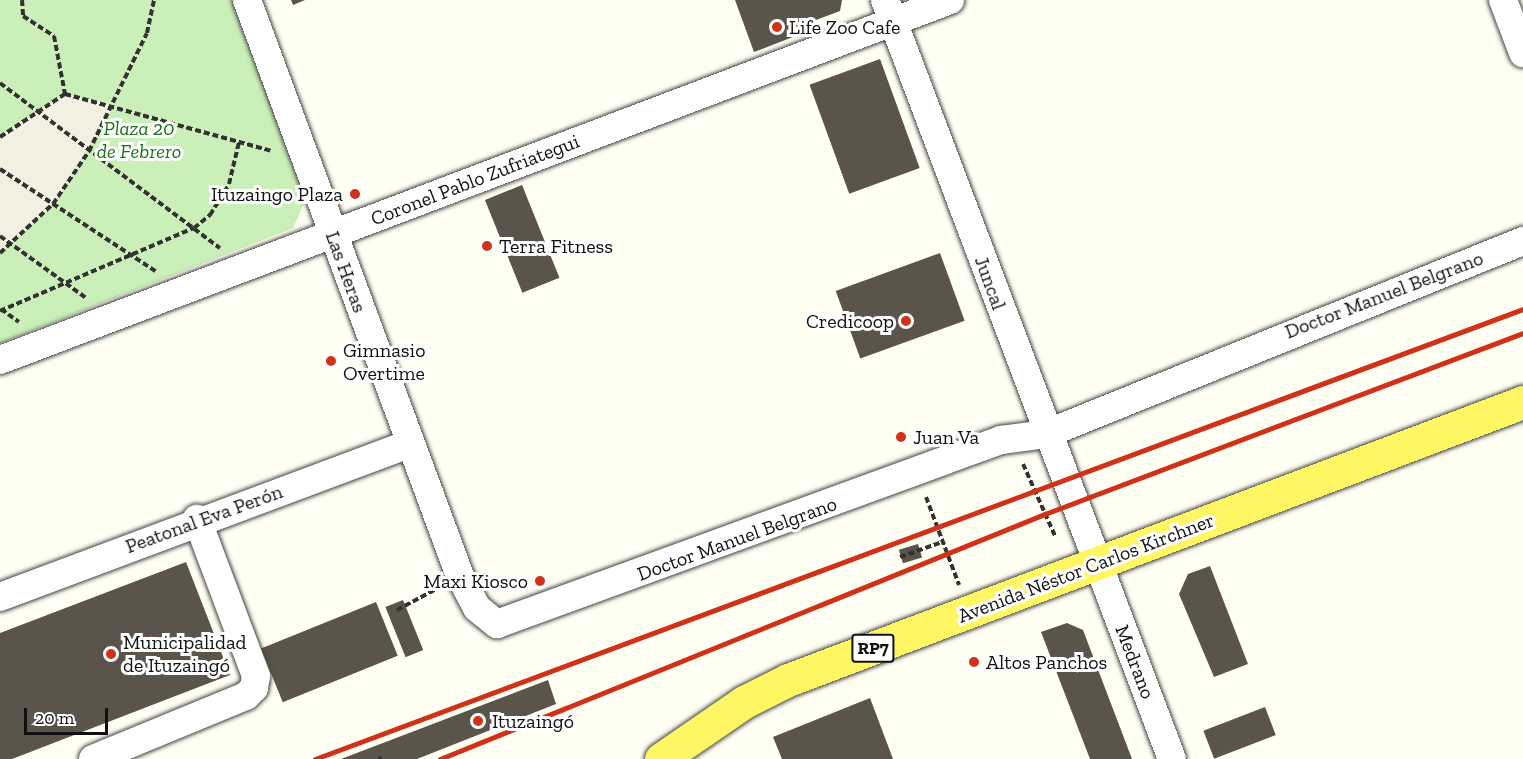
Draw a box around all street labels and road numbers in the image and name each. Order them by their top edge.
street label: Coronel Pablo Zufriategui [367,129,583,231]
street label: Las Heras [320,228,372,316]
street label: Doctor Manuel Belgrano [1281,246,1487,344]
street label: Juncal [969,253,1011,313]
street label: Peatonal Eva Perón [122,479,286,559]
street label: Doctor Manuel Belgrano [634,492,840,586]
street label: Avenida Néstor Carlos Kirchner [954,508,1218,628]
street label: Medrano [1110,622,1160,702]
road number: RP7 [850,633,896,663]

